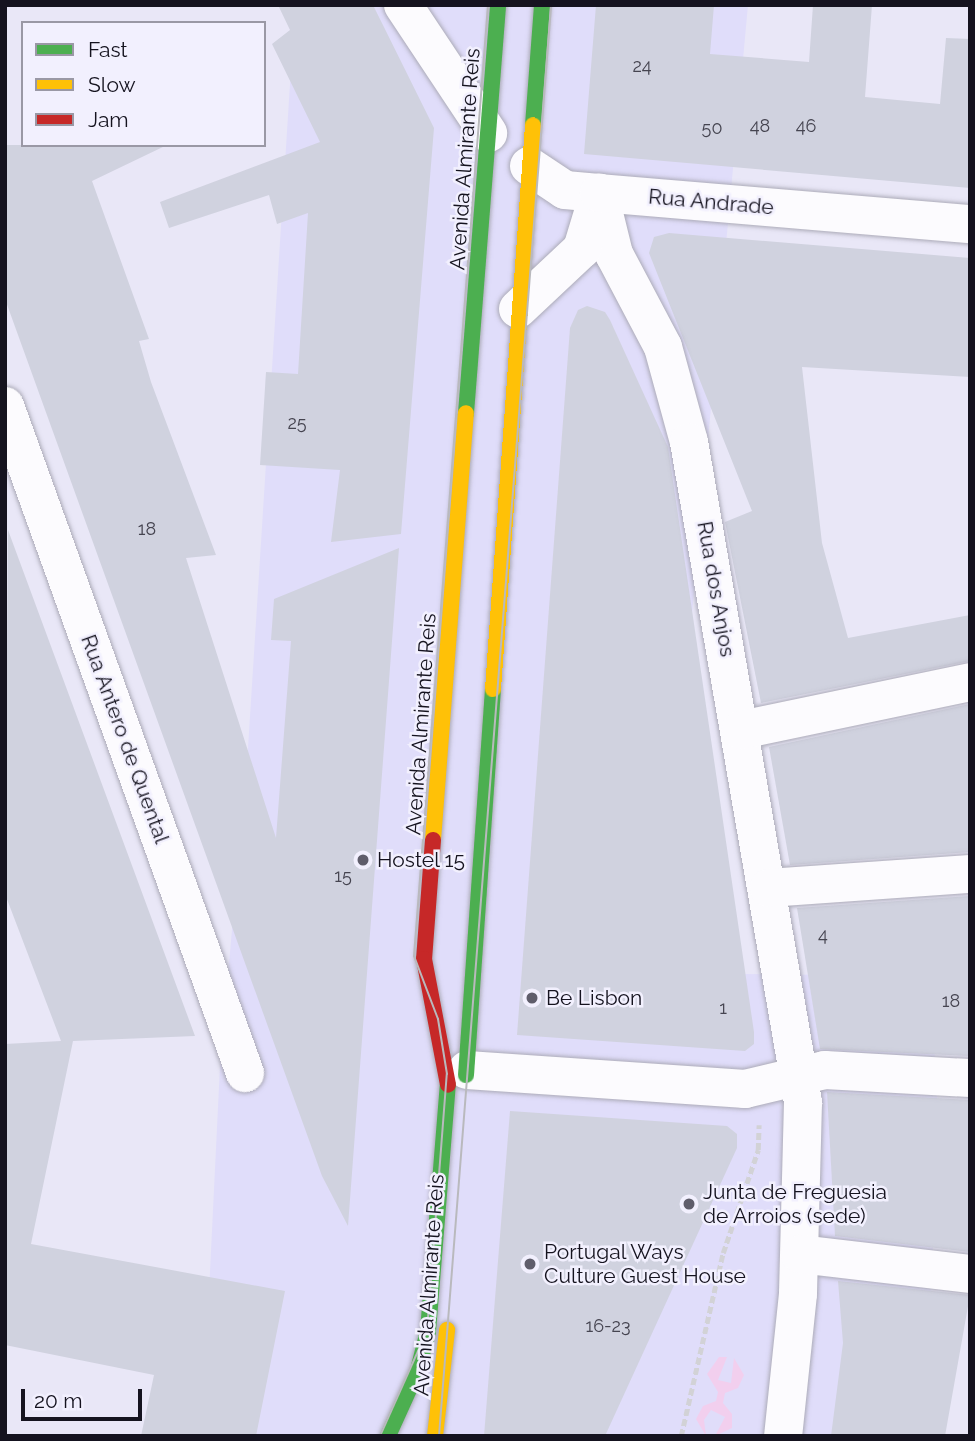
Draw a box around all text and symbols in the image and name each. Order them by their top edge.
legend [21,21,266,147]
text: Fast [88,37,128,62]
street label: Avenida Almirante Reis [445,47,485,271]
house number: 24 [632,55,652,77]
text: Slow [88,72,136,97]
text: Jam [88,107,129,132]
house number: 48 [750,115,770,137]
house number: 46 [796,115,816,137]
house number: 50 [702,117,722,139]
street label: Rua Andrade [647,184,775,220]
house number: 25 [287,412,307,434]
house number: 18 [138,518,156,540]
street label: Rua dos Anjos [692,519,740,659]
street label: Avenida Almirante Reis [401,612,441,836]
street label: Rua Antero de Quental [75,631,175,847]
place label: Hostel 15 [377,847,466,873]
marker: Hostel 15 [355,852,371,868]
house number: 15 [334,865,352,887]
house number: 4 [818,924,828,946]
place label: Be Lisbon [546,985,642,1011]
marker: Be Lisbon [524,990,540,1006]
house number: 18 [942,990,960,1012]
house number: 1 [719,997,727,1019]
street label: Avenida Almirante Reis [409,1173,449,1397]
place label: Junta de Freguesia de Arroios (sede) [703,1179,887,1229]
marker: Junta de Freguesia de Arroios (sede) [681,1196,697,1212]
place label: Portugal Ways Culture Guest House [544,1239,746,1289]
marker: Portugal Ways Culture Guest House [522,1256,538,1272]
house number: 16-23 [585,1315,631,1337]
scale bar [24,1374,145,1418]
text: 20 m [34,1388,82,1413]

